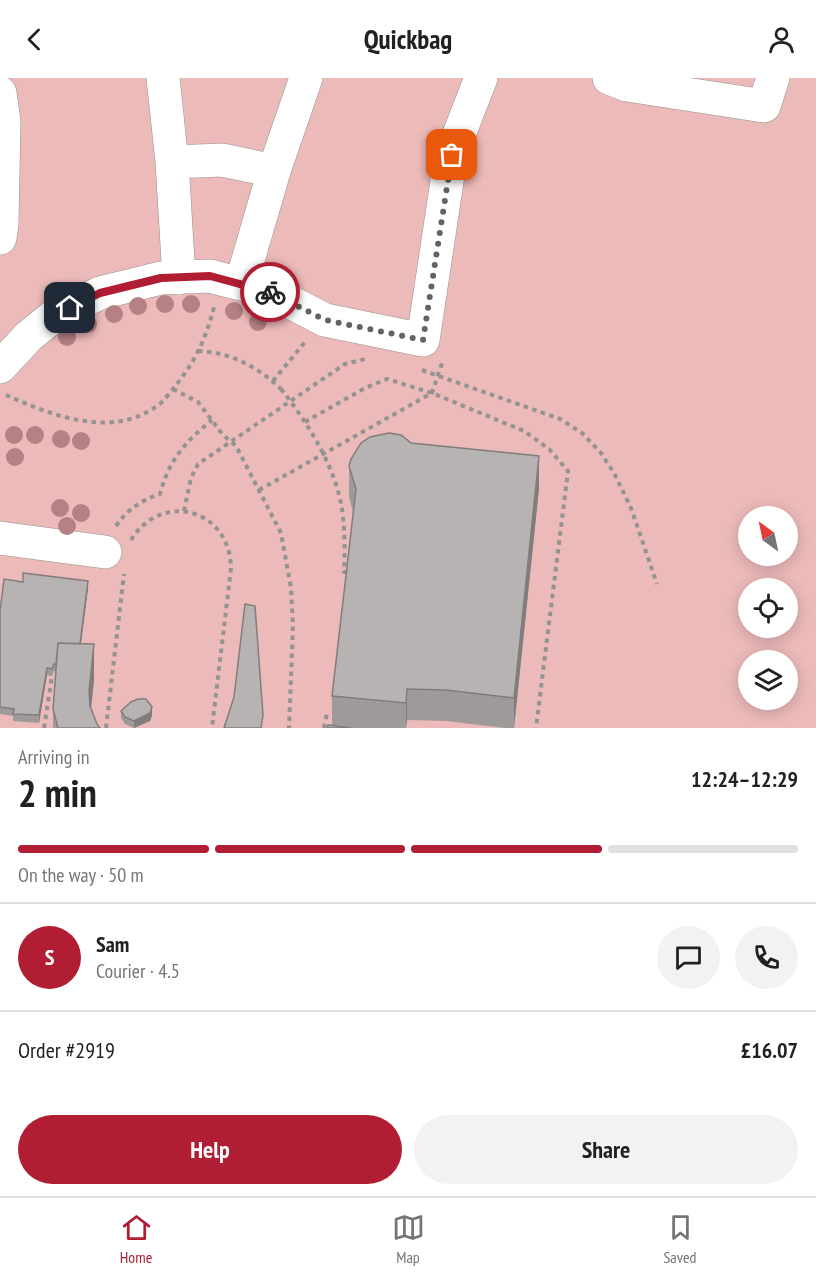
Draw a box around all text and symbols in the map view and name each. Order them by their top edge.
text: Quickbag [364,22,452,56]
icon: back [18,23,51,56]
icon: person [765,23,798,56]
pin [426,129,477,180]
icon: bag [435,138,468,171]
courier [240,262,300,322]
icon: bike [254,276,287,309]
pin [44,282,95,333]
icon: home [53,291,86,324]
north arrow [738,506,798,566]
map controls [738,506,798,710]
button: locate [738,578,798,638]
button: layers [738,650,798,710]
text: Arriving in [18,744,90,770]
text: 12:24–12:29 [691,765,798,793]
text: 2 min [18,767,97,818]
text: On the way · 50 m [18,862,144,888]
button: chat [657,926,720,989]
button: phone [735,926,798,989]
text: Sam [96,930,129,958]
text: S [45,943,54,971]
text: Courier · 4.5 [96,958,180,984]
text: Order #2919 [18,1036,115,1064]
text: £16.07 [741,1036,798,1064]
button: Help [18,1115,402,1184]
button: Share [414,1115,798,1184]
tab: Home [120,1211,153,1267]
tab: Map [392,1211,425,1267]
tab: Saved [664,1211,697,1267]

